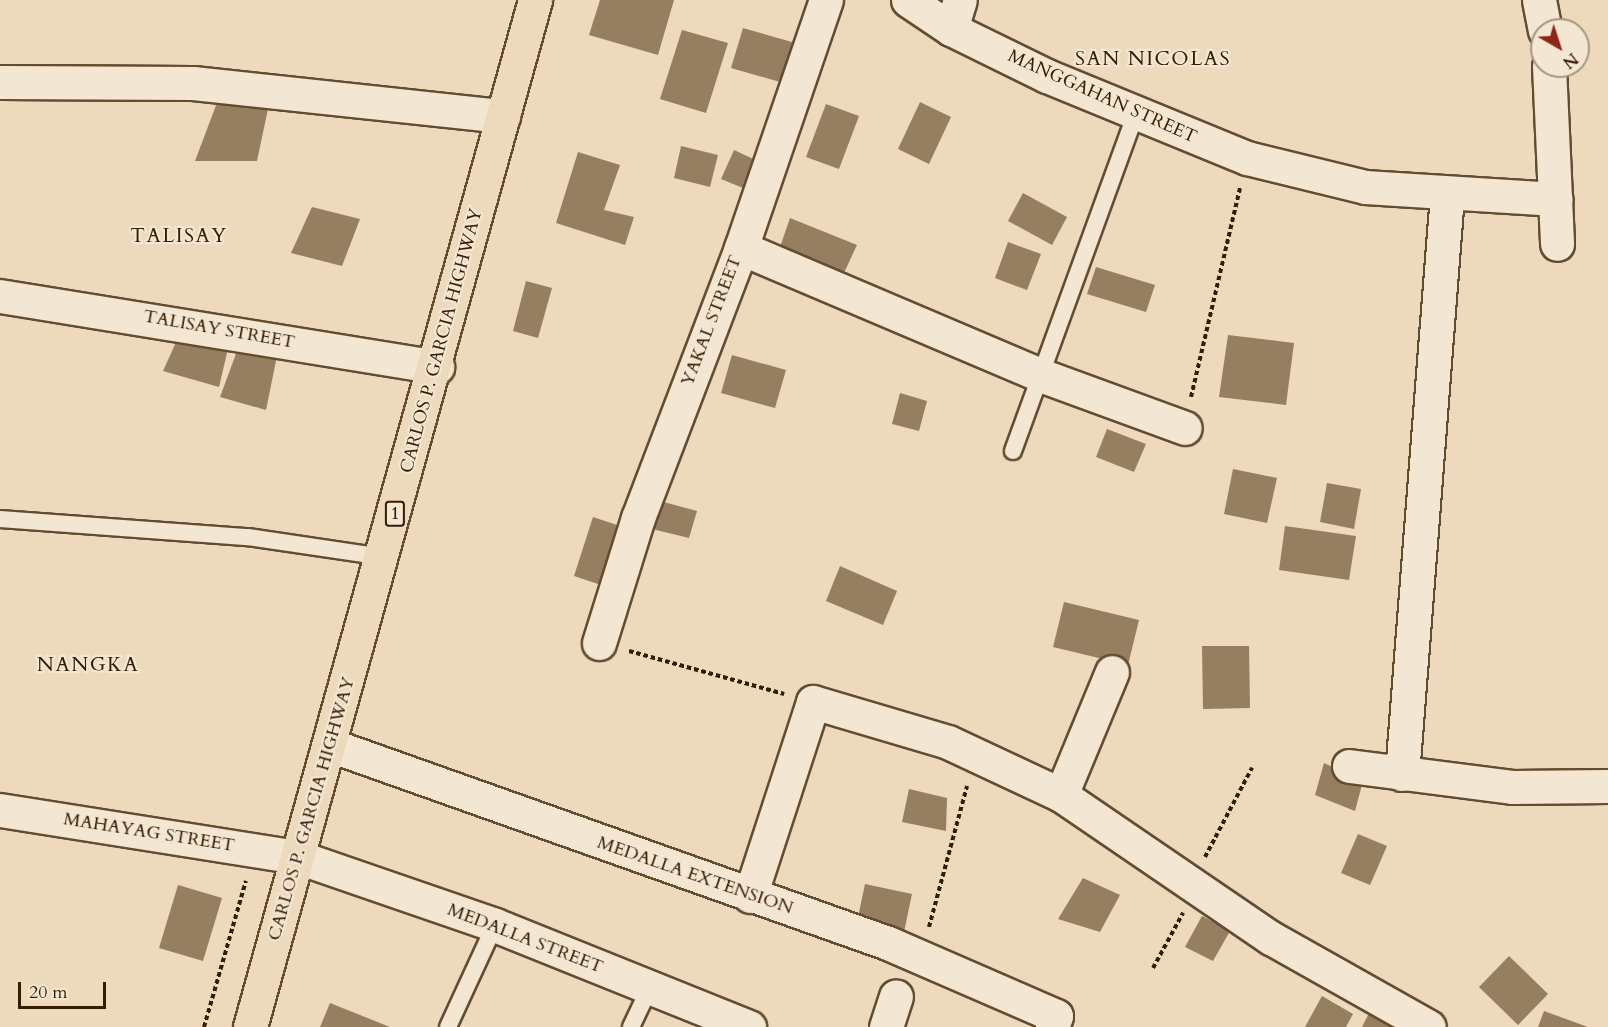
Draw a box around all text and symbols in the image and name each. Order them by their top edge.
north arrow [1530,18,1590,78]
street label: MANGGAHAN STREET [1004,46,1200,148]
district label: SAN NICOLAS [1075,46,1231,70]
text: N [1558,48,1582,73]
street label: CARLOS P. GARCIA HIGHWAY [396,206,488,476]
district label: TALISAY [130,223,228,247]
street label: YAKAL STREET [677,253,747,389]
street label: TALISAY STREET [142,306,296,354]
road number: 1 [384,501,406,527]
district label: NANGKA [37,652,139,676]
street label: CARLOS P. GARCIA HIGHWAY [264,675,360,943]
street label: MAHAYAG STREET [62,809,236,857]
street label: MEDALLA EXTENSION [594,832,796,920]
street label: MEDALLA STREET [444,899,606,979]
scale bar [21,970,110,1008]
text: 20 m [29,980,68,1005]

